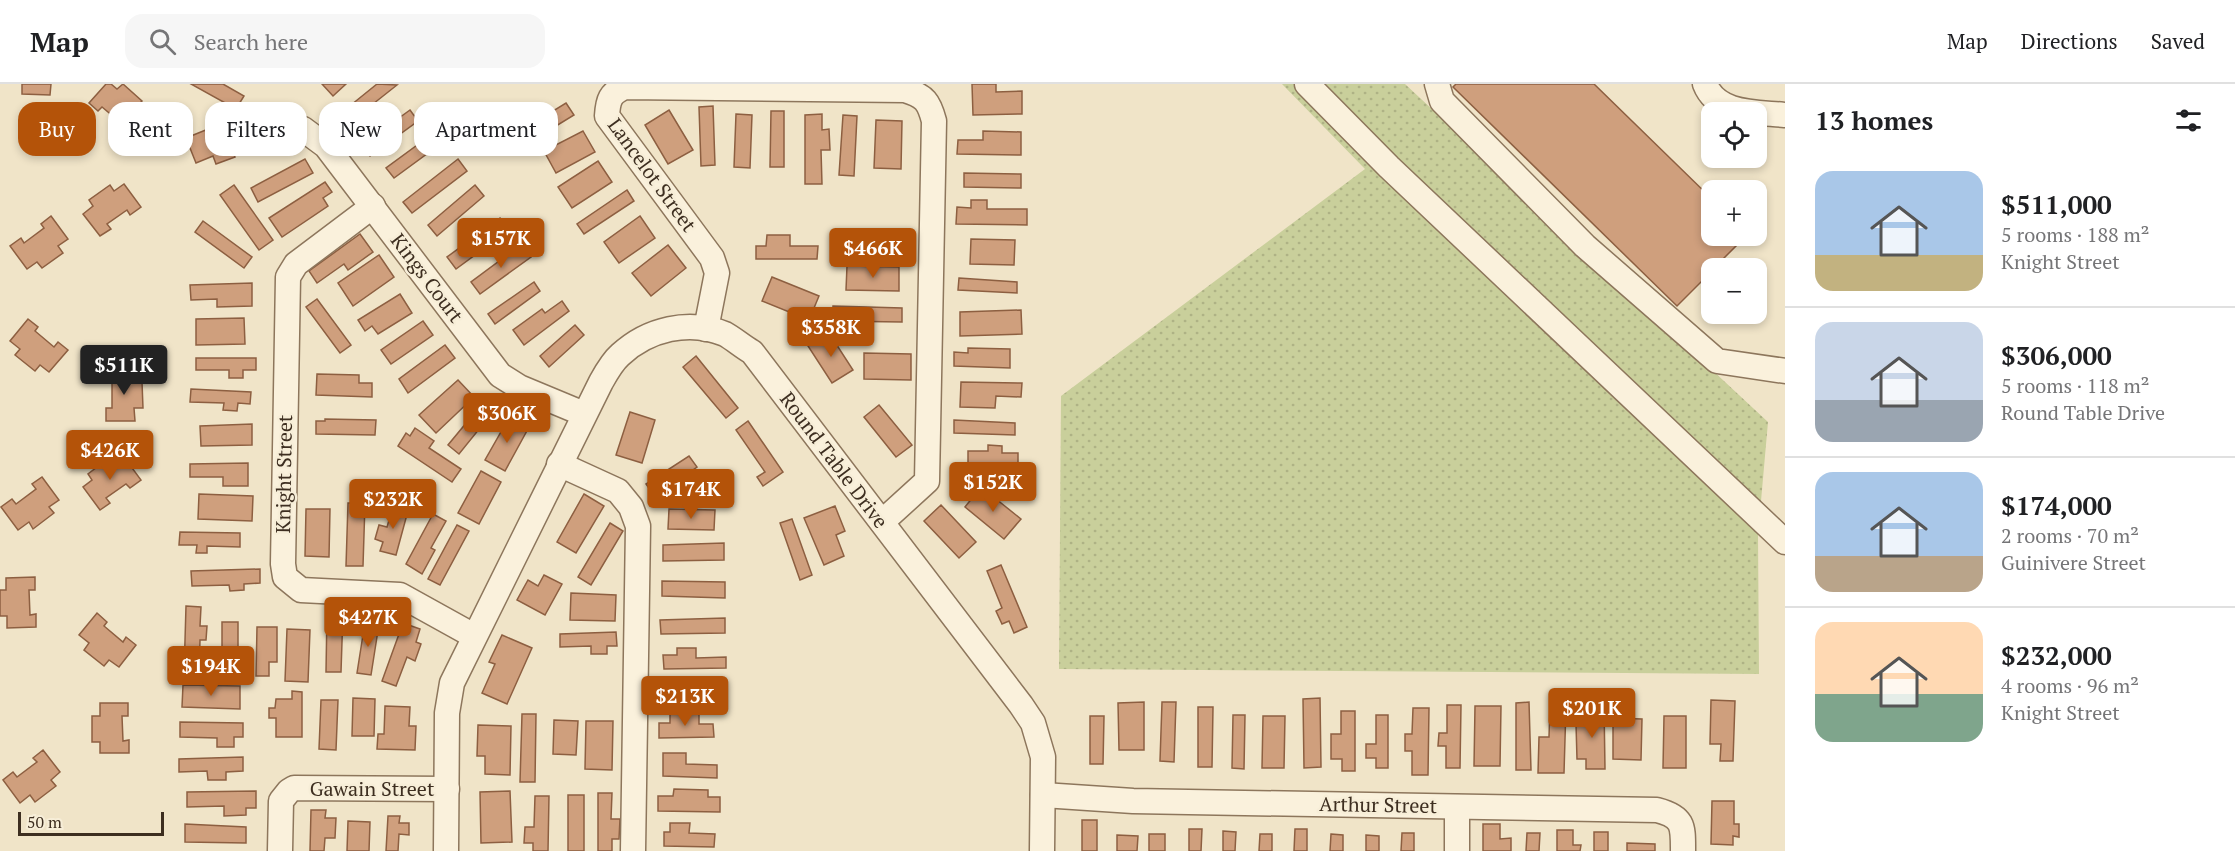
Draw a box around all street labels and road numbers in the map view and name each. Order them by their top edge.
street label: Lancelot Street [602,112,703,238]
street label: Kings Court [385,228,470,328]
street label: Round Table Drive [774,386,895,533]
street label: Knight Street [269,414,298,534]
street label: Gawain Street [310,775,435,802]
street label: Arthur Street [1319,790,1438,819]

